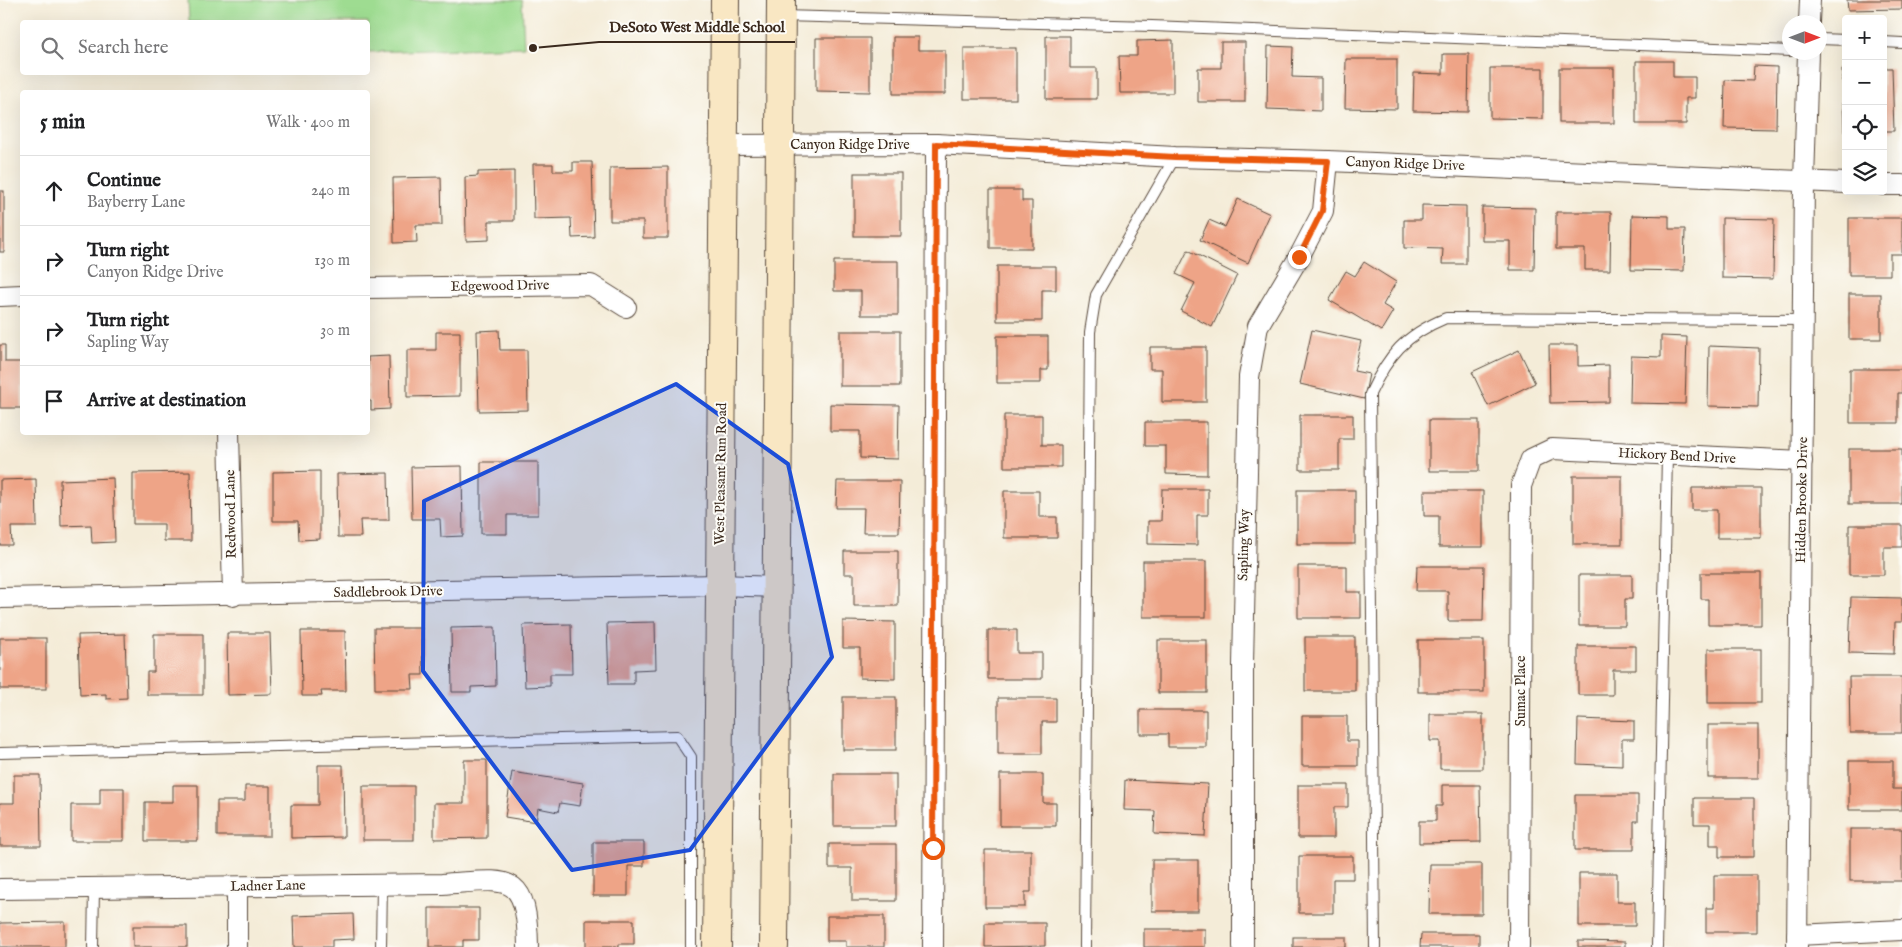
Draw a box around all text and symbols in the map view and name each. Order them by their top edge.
callout: DeSoto West Middle School [599,12,795,42]
north arrow [1782,15,1827,60]
map controls [1842,15,1887,195]
button: + [1842,15,1887,60]
text: DeSoto West Middle School [609,18,786,37]
search box [20,20,370,75]
icon: search [38,34,66,62]
text: Search here [78,36,169,60]
button: − [1842,60,1887,105]
button: locate [1842,105,1887,150]
text: 5 min [40,109,85,136]
text: Walk · 400 m [266,113,350,133]
street label: Canyon Ridge Drive [790,136,910,154]
button: layers [1842,150,1887,195]
street label: Canyon Ridge Drive [1345,153,1466,175]
text: Continue [87,169,161,193]
icon: ahead [40,177,68,205]
text: 240 m [311,181,350,201]
text: Bayberry Lane [87,193,185,213]
text: Turn right [87,239,169,263]
route end [1288,246,1311,269]
icon: right [40,247,68,275]
text: 130 m [314,251,350,271]
text: Canyon Ridge Drive [87,263,224,283]
street label: Edgewood Drive [451,276,550,296]
text: Turn right [87,309,169,333]
icon: right [40,317,68,345]
text: 30 m [320,321,350,341]
text: Sapling Way [87,333,169,353]
icon: arrive [40,387,68,415]
text: Arrive at destination [87,389,246,413]
street label: West Pleasant Run Road [711,402,731,545]
street label: Hidden Brooke Drive [1792,436,1812,563]
street label: Hickory Bend Drive [1618,444,1737,468]
street label: Redwood Lane [221,469,241,559]
street label: Sapling Way [1234,509,1254,581]
street label: Saddlebrook Drive [333,582,443,602]
street label: Sumac Place [1512,655,1530,726]
route start [922,837,945,860]
street label: Ladner Lane [230,876,306,896]

